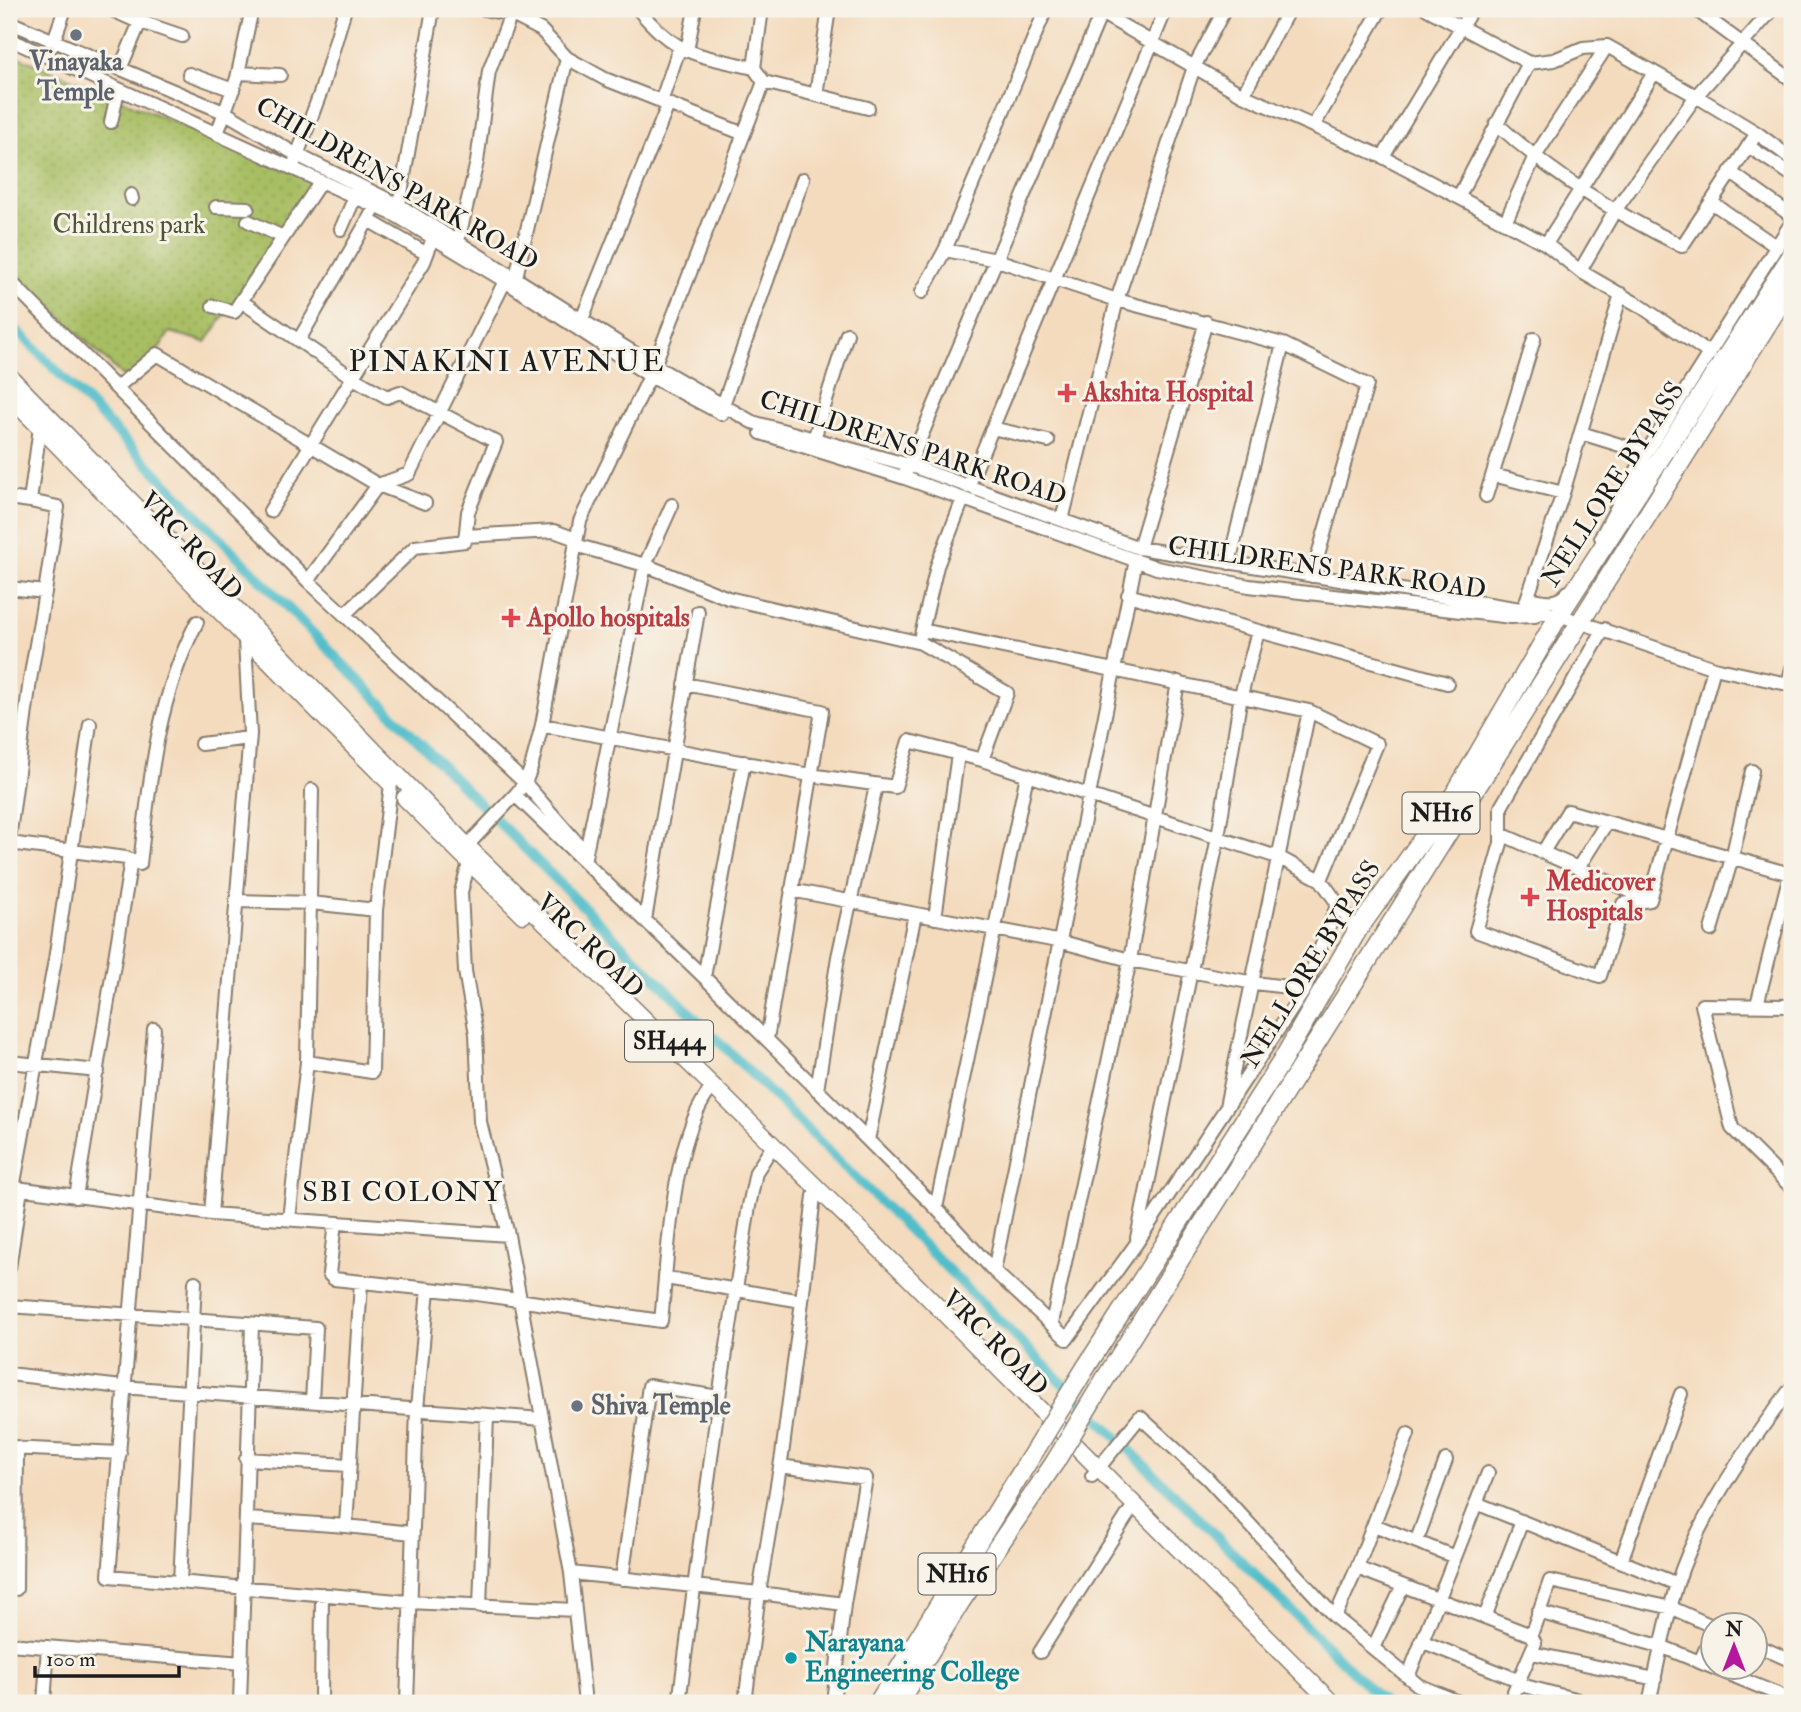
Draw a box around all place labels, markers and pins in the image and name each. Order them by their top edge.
marker: Vinayaka Temple [68,27,84,43]
place label: Vinayaka Temple [28,46,124,109]
place label: Akshita Hospital [1082,377,1254,410]
marker: Akshita Hospital [1057,383,1077,403]
place label: Apollo hospitals [526,602,690,635]
marker: Apollo hospitals [501,608,521,628]
place label: Medicover Hospitals [1545,866,1656,929]
marker: Medicover Hospitals [1520,887,1540,907]
place label: Shiva Temple [591,1390,731,1423]
marker: Shiva Temple [569,1398,585,1414]
place label: Narayana Engineering College [804,1627,1020,1690]
marker: Narayana Engineering College [783,1650,799,1666]

